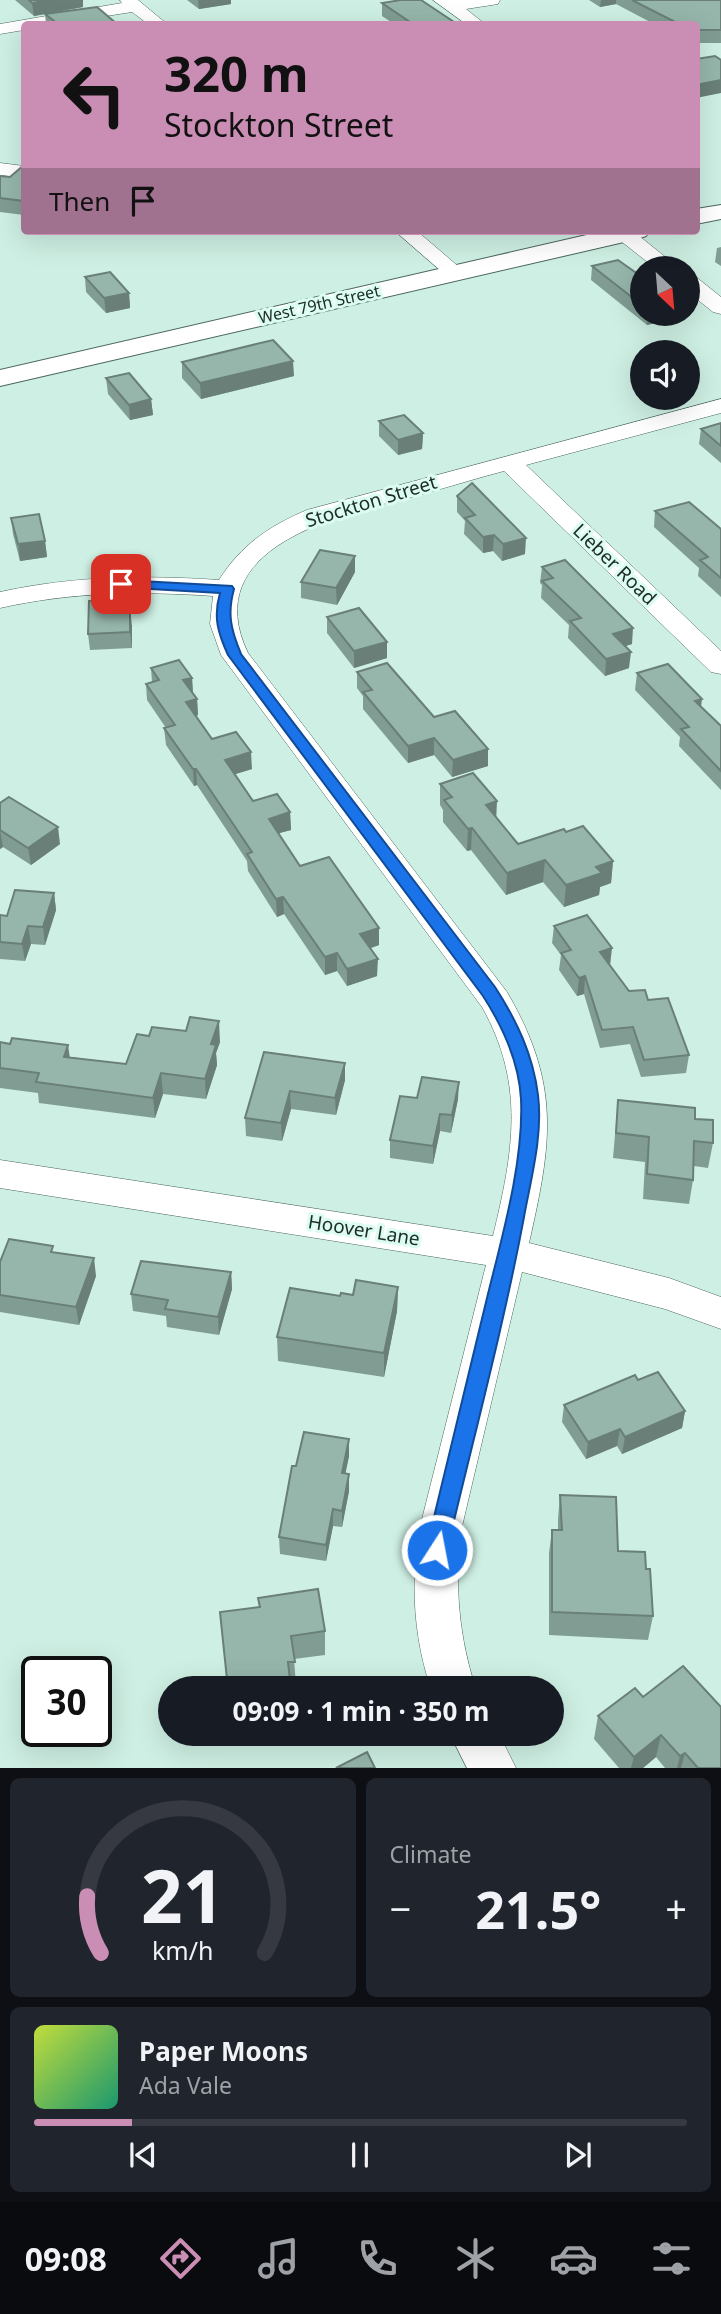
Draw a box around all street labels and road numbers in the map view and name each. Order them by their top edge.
street label: West 79th Street [256,279,382,329]
street label: Stockton Street [302,469,440,533]
street label: Lieber Road [568,518,662,610]
street label: Hoover Lane [306,1208,422,1252]

